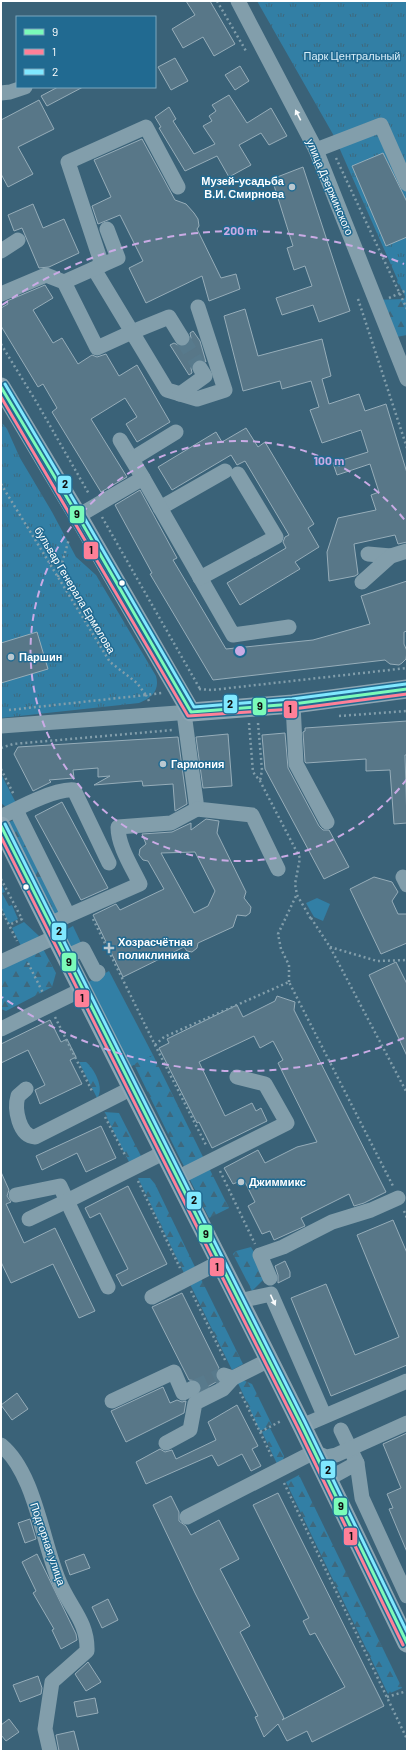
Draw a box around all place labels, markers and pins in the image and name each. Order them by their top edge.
place label: Музей-усадьба В.И. Смирнова [201,174,285,200]
marker: Музей-усадьба В.И. Смирнова [287,182,297,192]
unlabelled marker [117,578,127,588]
centre of rings [233,644,247,658]
place label: Паршин [19,650,62,663]
marker: Паршин [6,652,16,662]
place label: Гармония [171,757,224,770]
marker: Гармония [158,759,168,769]
unlabelled marker [21,882,31,892]
place label: Хозрасчётная поликлиника [118,935,193,961]
marker: Хозрасчётная поликлиника [103,942,115,954]
place label: Джиммикс [249,1175,306,1188]
marker: Джиммикс [236,1177,246,1187]

